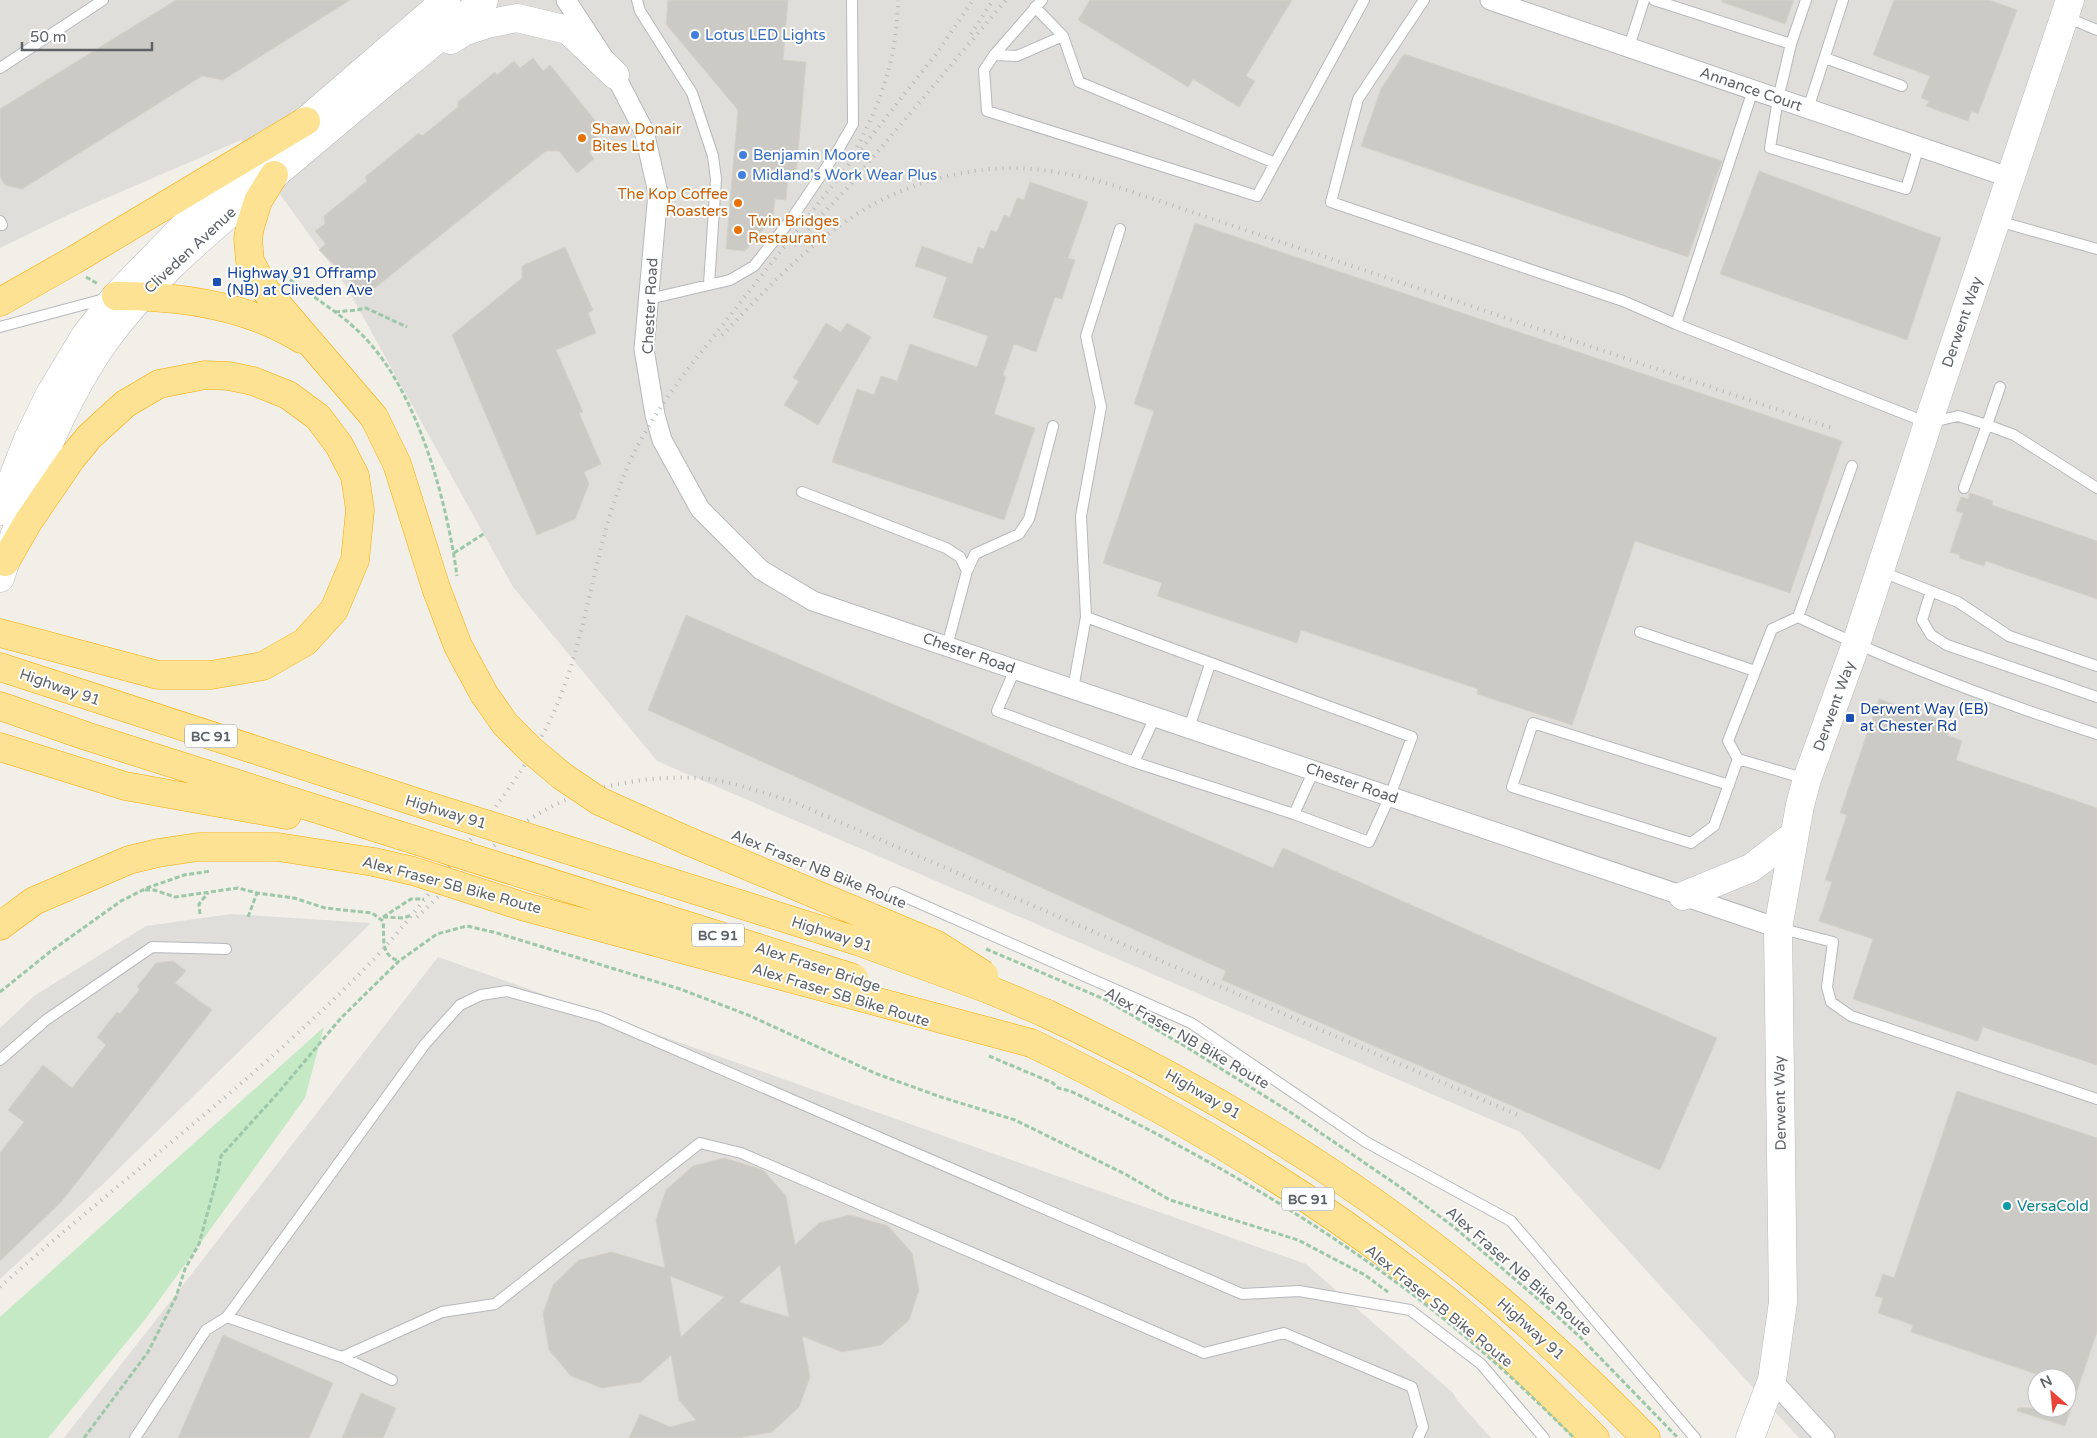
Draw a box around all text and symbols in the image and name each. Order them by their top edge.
scale bar [22,20,152,52]
place label: Lotus LED Lights [705,26,826,44]
text: 50 m [30,28,67,46]
marker: Lotus LED Lights [689,29,701,41]
street label: Annance Court [1697,63,1805,115]
place label: Shaw Donair Bites Ltd [592,120,682,155]
marker: Shaw Donair Bites Ltd [576,132,588,144]
place label: Benjamin Moore [753,146,870,164]
marker: Benjamin Moore [737,149,749,161]
place label: Midland's Work Wear Plus [752,166,937,184]
marker: Midland's Work Wear Plus [736,169,748,181]
place label: The Kop Coffee Roasters [618,185,728,220]
marker: The Kop Coffee Roasters [732,197,744,209]
street label: Cliveden Avenue [140,203,240,297]
place label: Twin Bridges Restaurant [748,212,839,247]
marker: Twin Bridges Restaurant [732,224,744,236]
street label: Chester Road [638,257,662,355]
place label: Highway 91 Offramp (NB) at Cliveden Ave [227,264,376,299]
street label: Derwent Way [1938,274,1986,370]
marker: Highway 91 Offramp (NB) at Cliveden Ave [211,276,223,288]
street label: Chester Road [920,629,1018,677]
street label: Derwent Way [1809,658,1859,754]
street label: Highway 91 [17,665,103,709]
place label: Derwent Way (EB) at Chester Rd [1860,700,1988,735]
marker: Derwent Way (EB) at Chester Rd [1844,712,1856,724]
road number: BC 91 [185,724,237,748]
street label: Chester Road [1303,759,1401,807]
street label: Highway 91 [403,791,489,833]
street label: Alex Fraser NB Bike Route [729,826,909,912]
street label: Alex Fraser SB Bike Route [361,852,543,918]
street label: Highway 91 [789,912,875,956]
road number: BC 91 [692,924,744,946]
street label: Alex Fraser Bridge [753,938,883,996]
street label: Alex Fraser SB Bike Route [750,959,932,1031]
street label: Alex Fraser NB Bike Route [1101,983,1273,1093]
street label: Derwent Way [1770,1055,1790,1151]
street label: Highway 91 [1162,1065,1244,1123]
road number: BC 91 [1282,1188,1334,1210]
place label: VersaCold [2017,1197,2089,1215]
marker: VersaCold [2001,1200,2013,1212]
street label: Alex Fraser NB Bike Route [1442,1203,1596,1339]
street label: Alex Fraser SB Bike Route [1362,1241,1516,1371]
street label: Highway 91 [1494,1294,1568,1364]
north arrow [2027,1368,2077,1418]
text: N [2037,1372,2055,1392]

